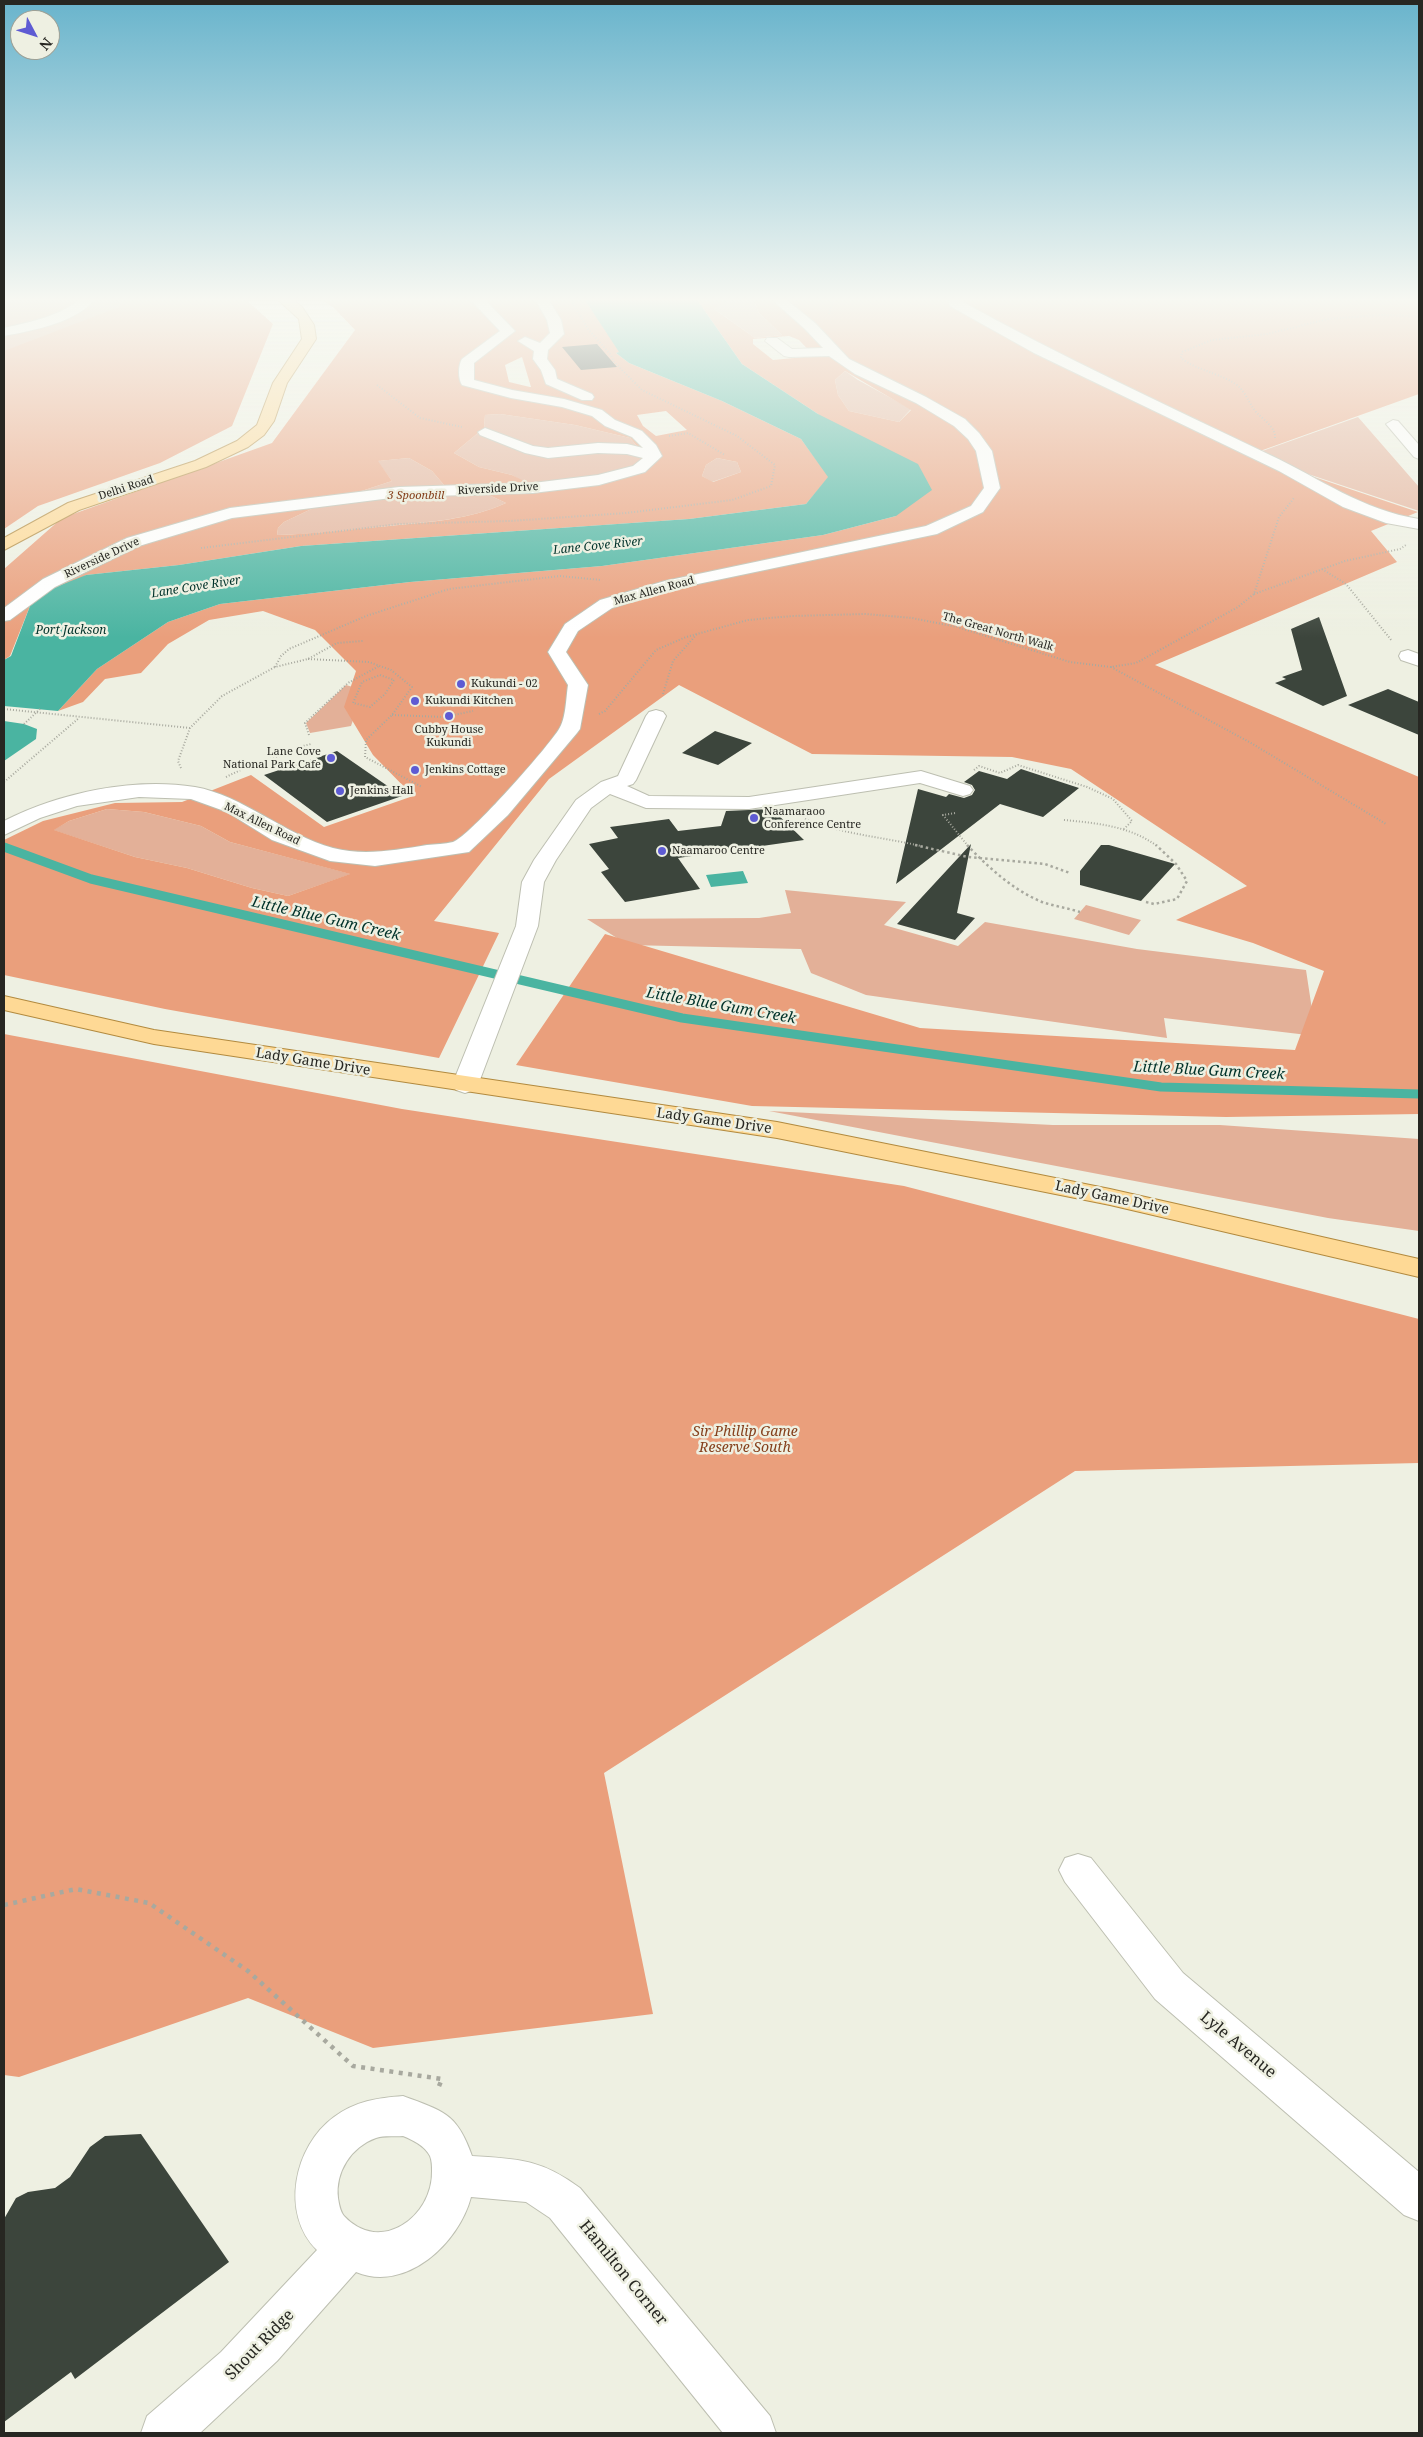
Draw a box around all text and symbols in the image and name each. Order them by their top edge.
north arrow [10,10,60,60]
text: N [35,34,57,55]
street label: Delhi Road [97,473,155,503]
street label: Riverside Drive [457,480,539,498]
park label: 3 Spoonbill [388,489,444,503]
water label: Lane Cove River [552,534,644,558]
street label: Riverside Drive [62,535,142,581]
water label: Lane Cove River [150,573,242,601]
street label: Max Allen Road [612,574,696,608]
street label: The Great North Walk [941,610,1055,654]
water label: Port Jackson [35,624,107,638]
place label: Kukundi - 02 [471,677,538,691]
marker: Kukundi - 02 [455,678,467,690]
place label: Kukundi Kitchen [425,694,514,708]
marker: Kukundi Kitchen [409,695,421,707]
marker: Cubby House Kukundi [443,710,455,722]
place label: Cubby House Kukundi [414,723,484,749]
place label: Lane Cove National Park Cafe [223,745,321,771]
marker: Lane Cove National Park Cafe [325,752,337,764]
place label: Jenkins Cottage [425,763,506,777]
marker: Jenkins Cottage [409,764,421,776]
place label: Jenkins Hall [350,784,414,798]
marker: Jenkins Hall [334,785,346,797]
street label: Max Allen Road [222,800,302,848]
place label: Naamaraoo Conference Centre [764,805,861,831]
marker: Naamaraoo Conference Centre [748,812,760,824]
place label: Naamaroo Centre [672,844,765,858]
marker: Naamaroo Centre [656,845,668,857]
water label: Little Blue Gum Creek [250,893,402,945]
water label: Little Blue Gum Creek [645,984,797,1028]
street label: Lady Game Drive [254,1045,372,1079]
water label: Little Blue Gum Creek [1133,1058,1285,1084]
street label: Lady Game Drive [655,1105,773,1137]
street label: Lady Game Drive [1054,1178,1170,1218]
park label: Sir Phillip Game Reserve South [692,1424,798,1456]
street label: Lyle Avenue [1196,2008,1280,2082]
street label: Hamilton Corner [575,2217,671,2329]
street label: Shout Ridge [222,2306,298,2384]

